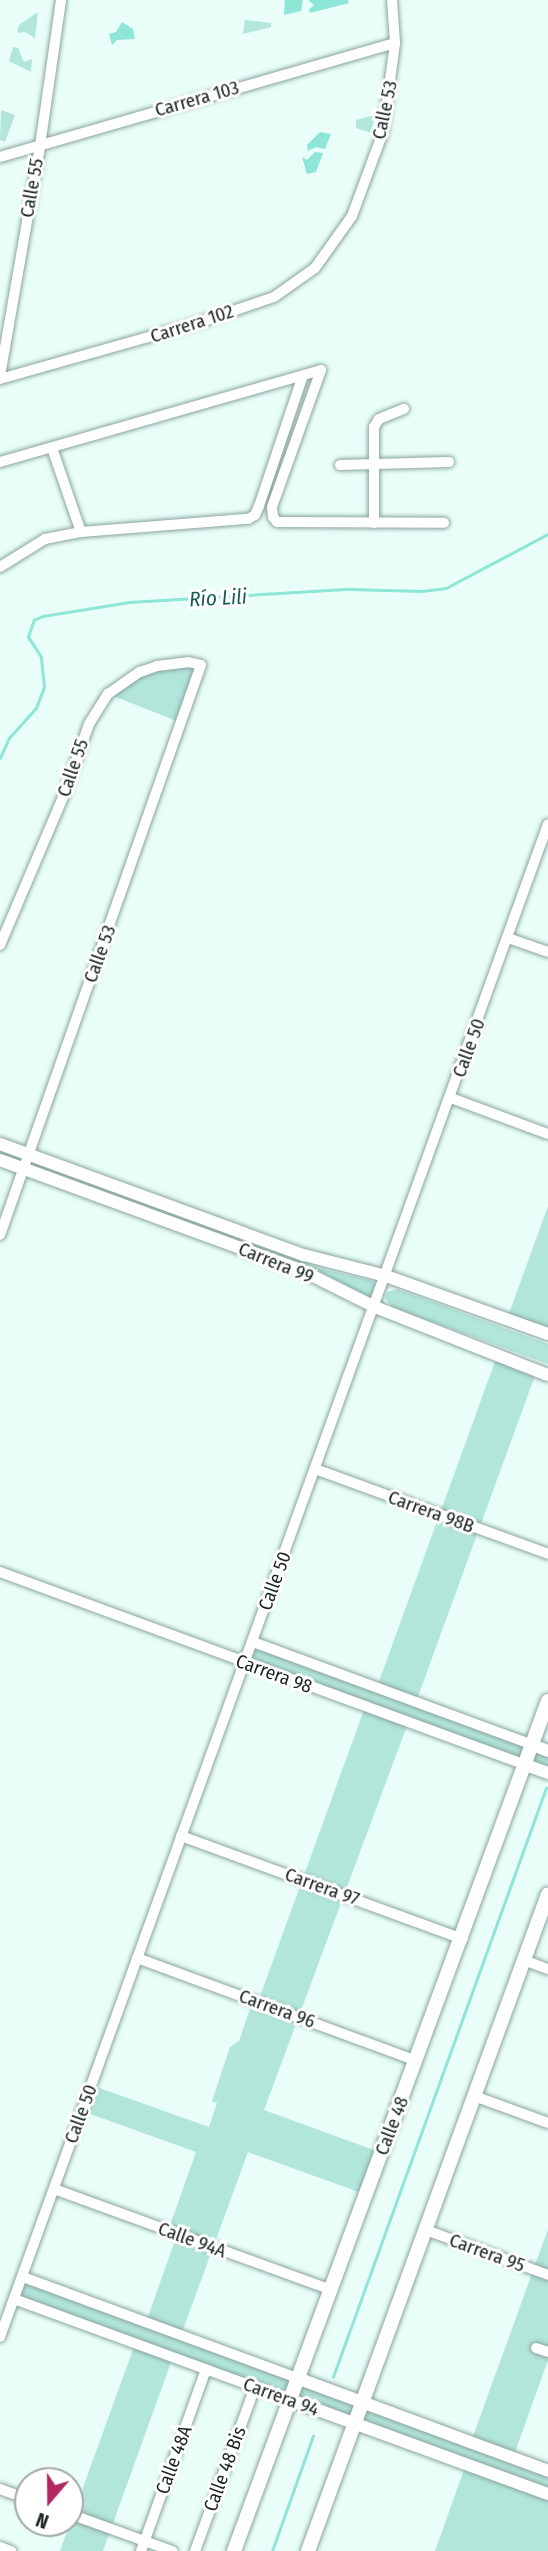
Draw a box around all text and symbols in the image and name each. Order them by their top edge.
street label: Carrera 103 [152,76,242,122]
street label: Calle 53 [368,79,402,141]
street label: Calle 55 [16,157,48,219]
street label: Carrera 102 [147,300,237,348]
water label: Río Lili [188,584,248,612]
street label: Calle 55 [53,736,93,800]
street label: Calle 53 [79,922,121,986]
street label: Calle 50 [448,1015,490,1081]
street label: Carrera 99 [235,1238,317,1288]
street label: Carrera 98B [385,1486,477,1538]
street label: Calle 50 [254,1548,296,1614]
street label: Carrera 98 [233,1650,315,1698]
street label: Carrera 97 [282,1863,362,1911]
street label: Carrera 96 [236,1985,318,2033]
street label: Calle 50 [60,2081,102,2147]
street label: Calle 48 [370,2093,414,2159]
street label: Calle 94A [155,2217,229,2263]
street label: Carrera 95 [446,2229,528,2277]
street label: Carrera 94 [240,2373,322,2421]
street label: Calle 48A [151,2423,197,2497]
street label: Calle 48 Bis [199,2423,251,2515]
north arrow [14,2467,84,2537]
text: N [33,2508,52,2533]

